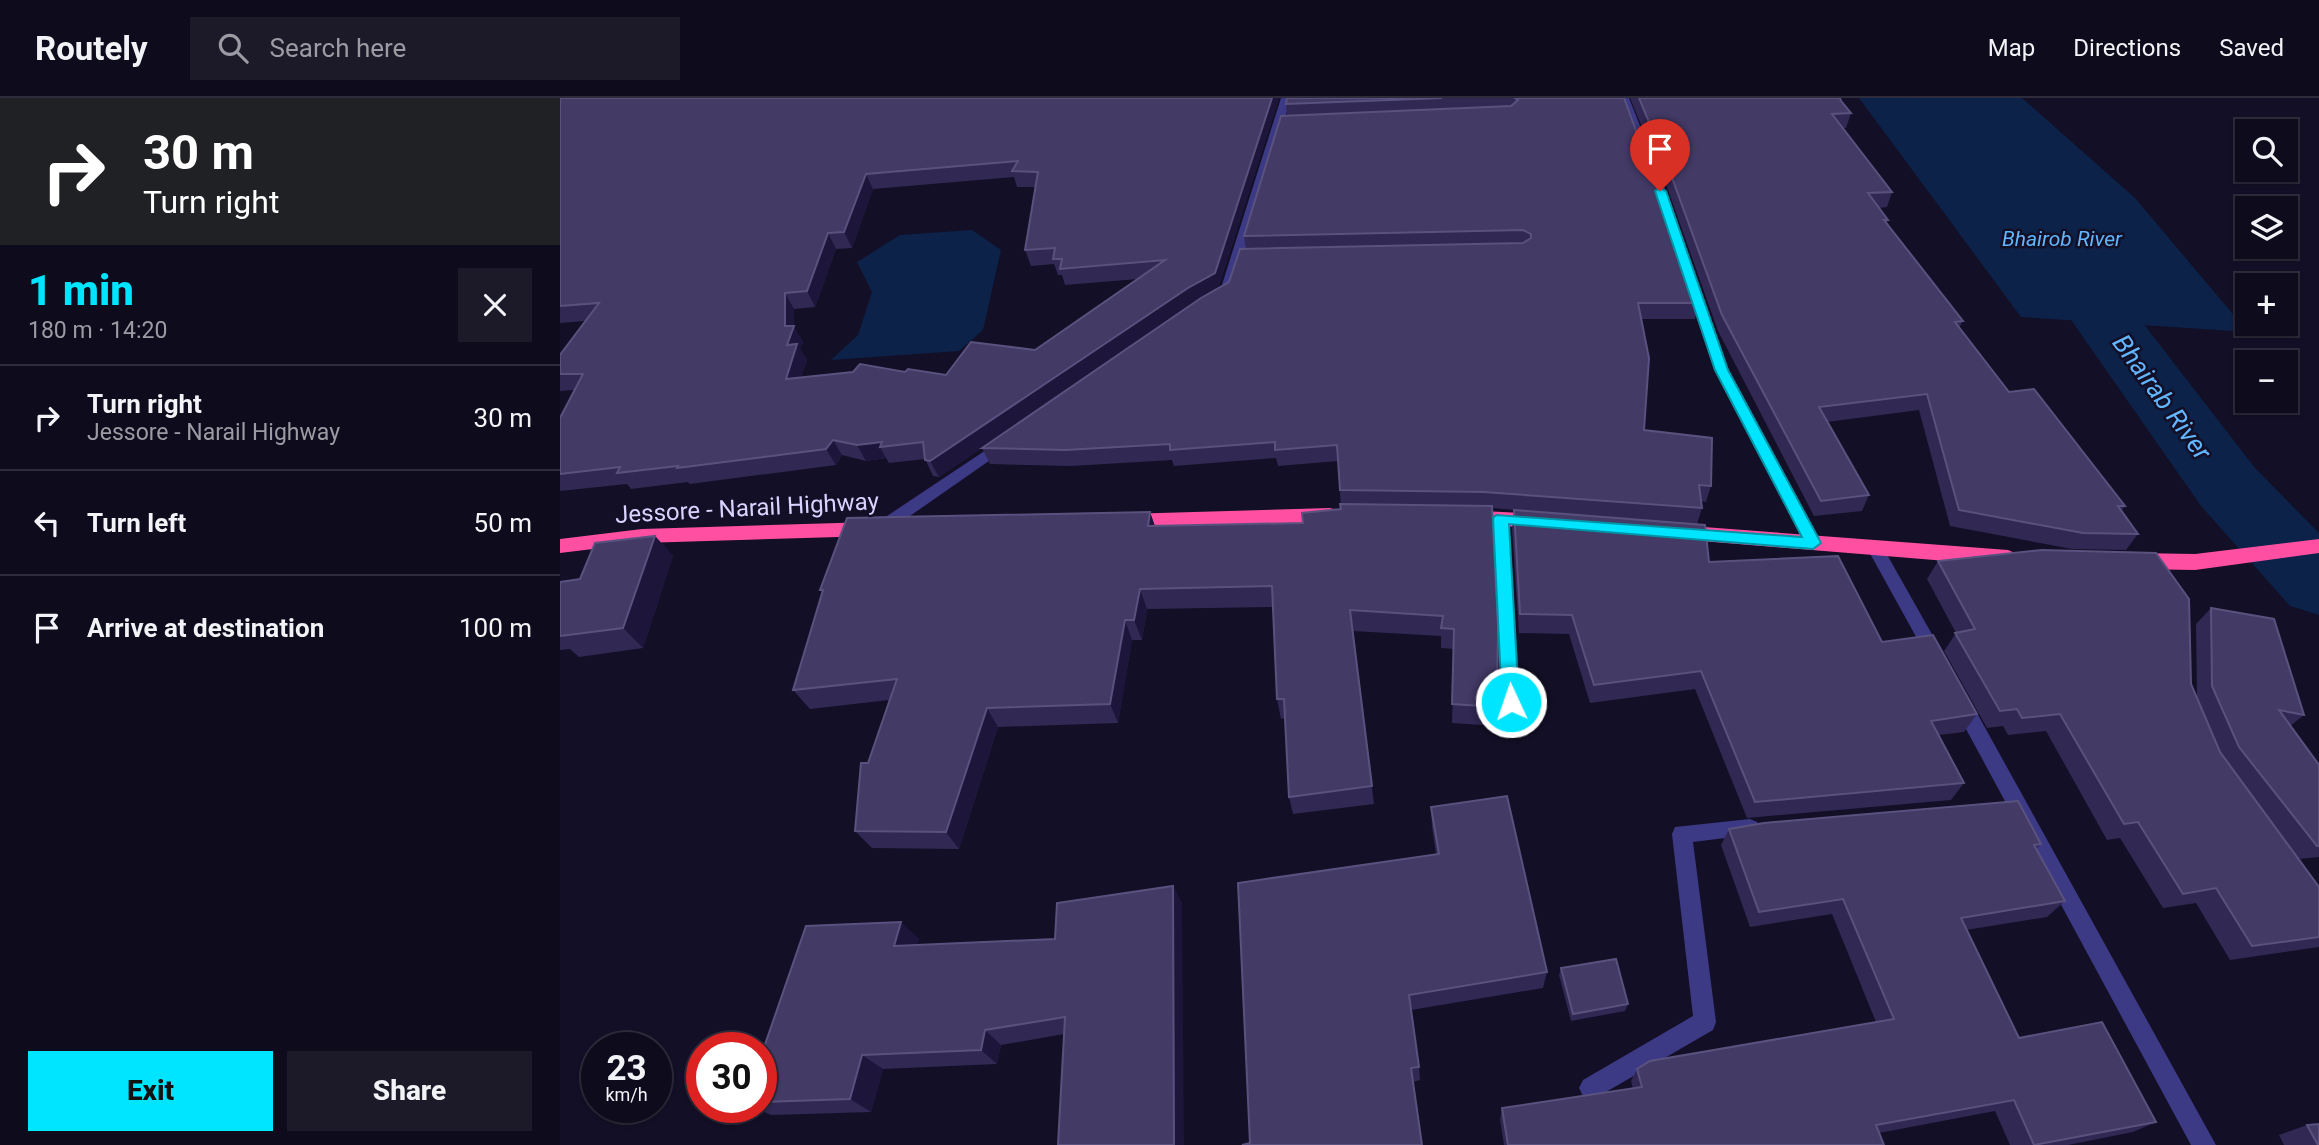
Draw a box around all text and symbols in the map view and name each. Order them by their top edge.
search box [190,17,680,80]
text: Routely [35,29,148,68]
icon: search [214,29,252,67]
text: Search here [270,33,406,63]
text: Map [1988,34,2035,62]
text: Directions [2073,34,2181,62]
text: Saved [2219,34,2284,62]
pin [1630,119,1690,191]
map controls [2235,119,2298,413]
button: search [2235,119,2298,182]
text: 30 m [143,124,254,181]
icon: right [28,126,119,217]
icon: arrive [1641,130,1679,168]
text: Turn right [143,183,279,221]
button: layers [2235,196,2298,259]
water label: Bhairob River [2002,227,2123,251]
text: 1 min [28,266,134,315]
button: close [458,268,532,342]
button: + [2235,273,2298,336]
text: 180 m · 14:20 [28,317,167,344]
water label: Bhairab River [2107,329,2218,467]
button: − [2235,350,2298,413]
text: Turn right [87,389,202,419]
icon: right [28,399,66,437]
text: 30 m [474,403,532,433]
text: Jessore - Narail Highway [87,419,340,446]
street label: Jessore - Narail Highway [614,487,880,529]
icon: left [28,504,66,542]
text: Turn left [87,508,186,538]
text: 50 m [474,508,532,538]
icon: arrive [28,609,66,647]
text: Arrive at destination [87,613,324,643]
text: 100 m [459,613,532,643]
position arrow [1474,665,1548,739]
speed limit sign: 30 [686,1032,777,1123]
text: 23 [606,1048,647,1089]
button: Exit [28,1051,273,1131]
button: Share [287,1051,532,1131]
text: km/h [605,1084,648,1105]

